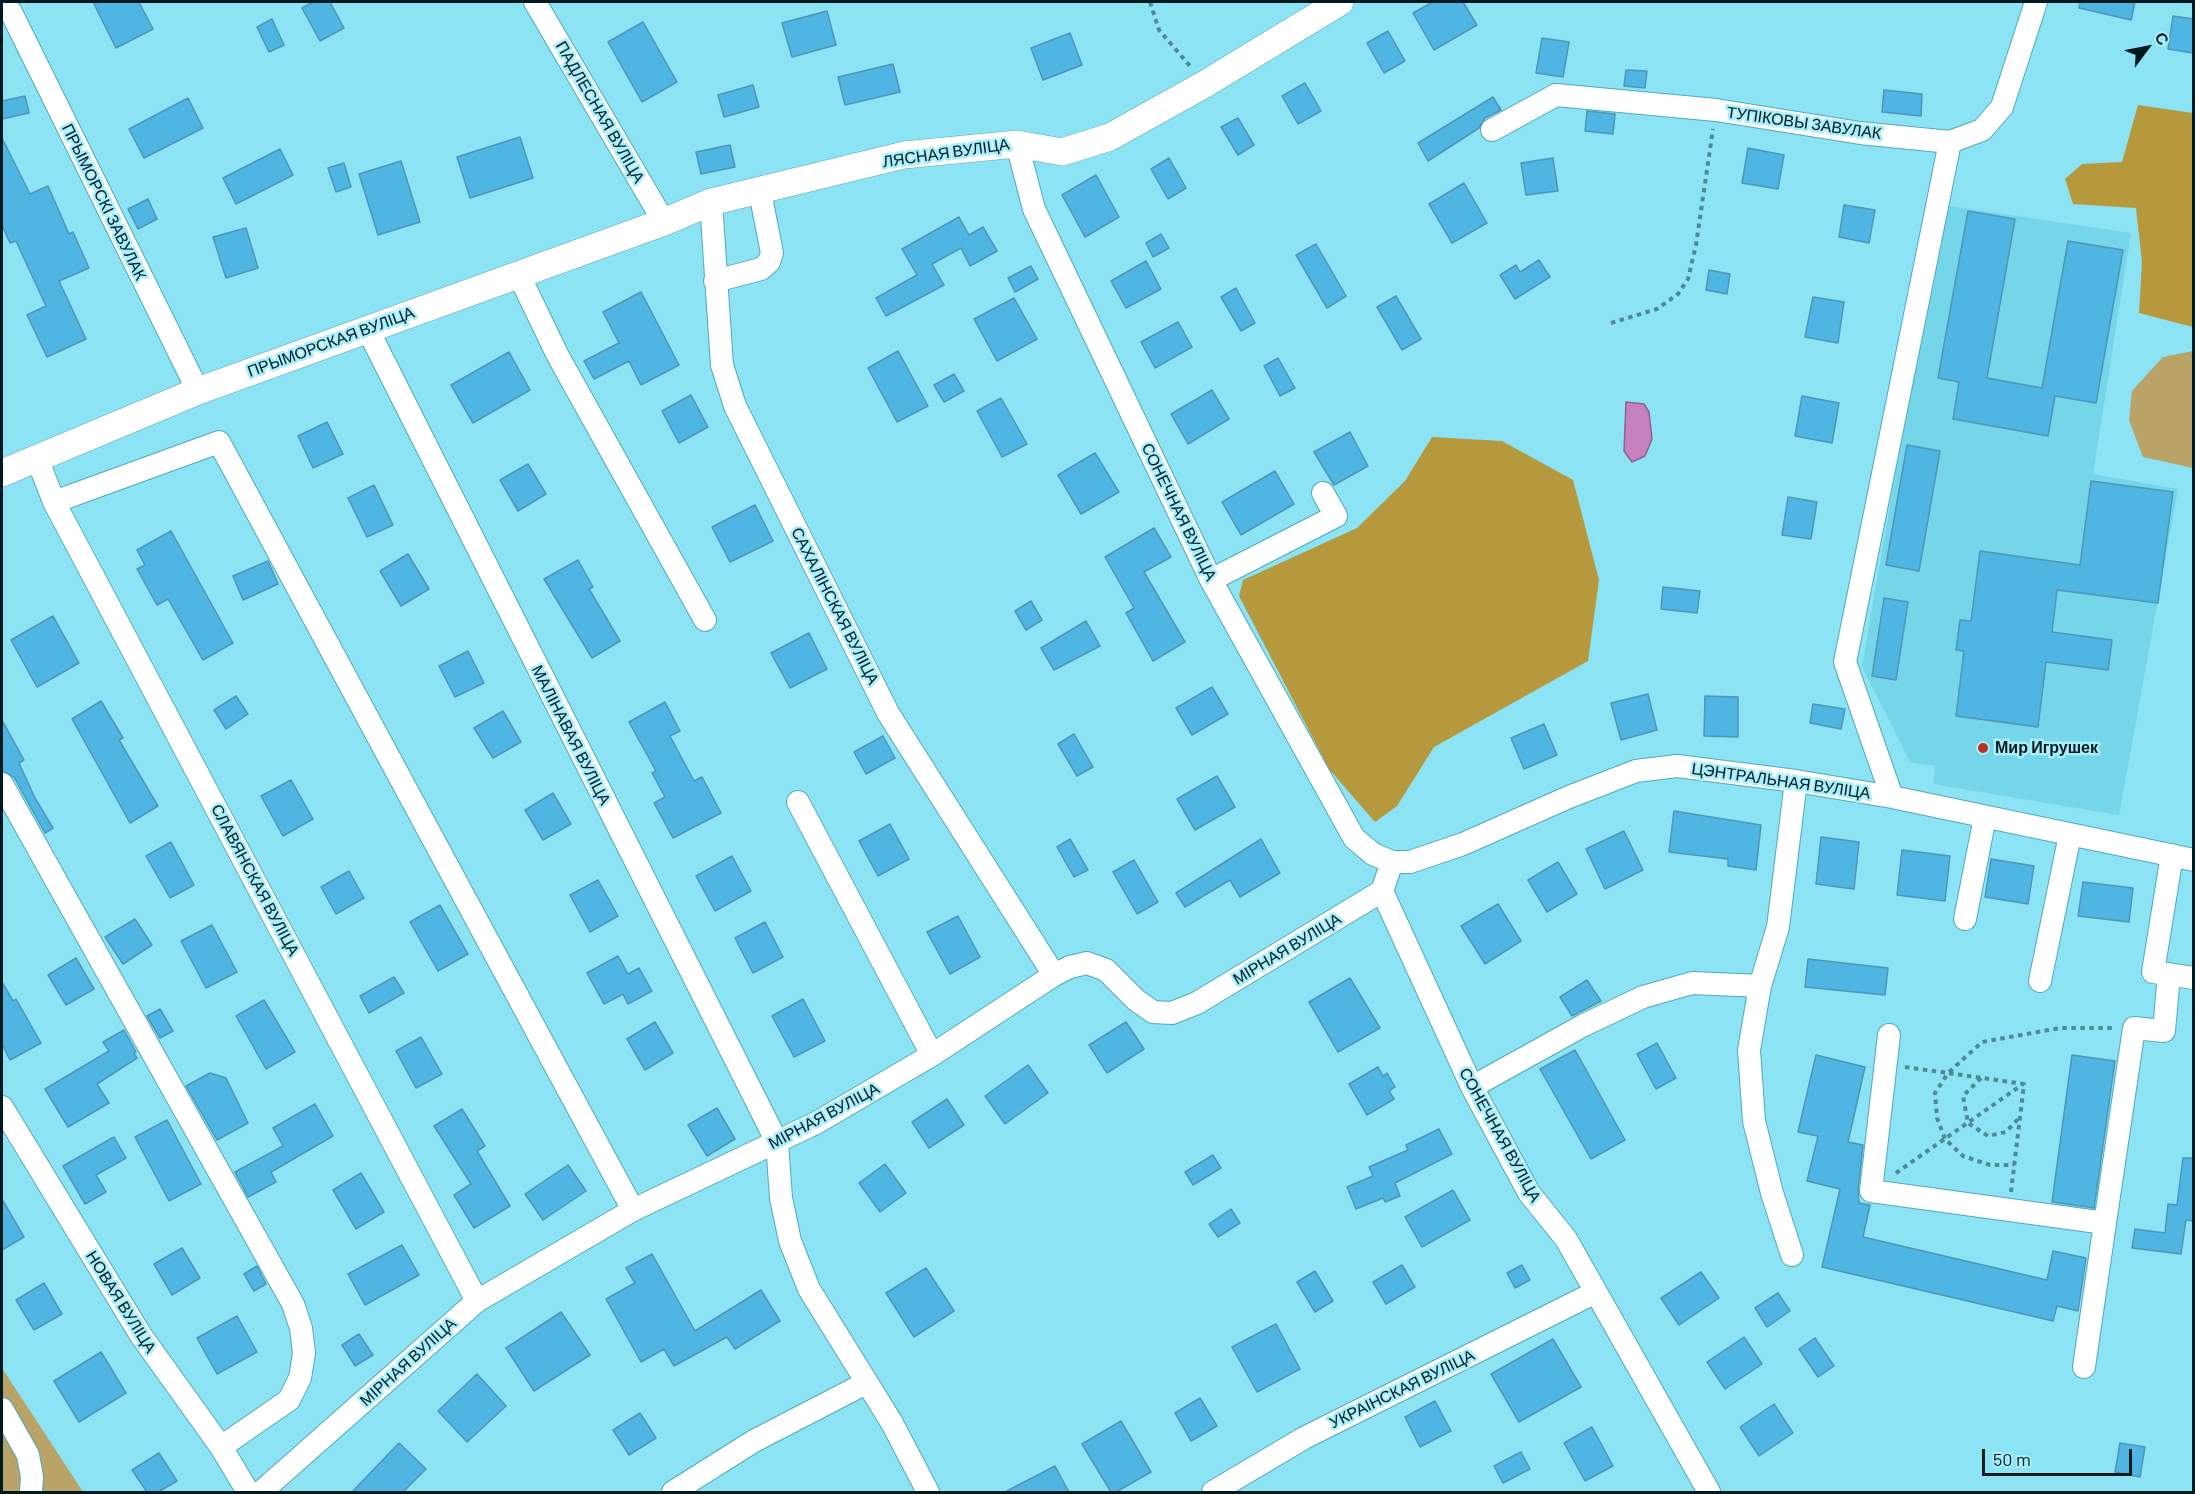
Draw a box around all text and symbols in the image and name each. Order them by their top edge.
north arrow [2117,18,2177,78]
text: С [2152,28,2174,48]
street label: ПАДЛЕСНАЯ ВУЛІЦА [552,38,648,186]
street label: ТУПІКОВЫ ЗАВУЛАК [1725,103,1883,143]
street label: ПРЫМОРСКІ ЗАВУЛАК [58,121,150,283]
street label: ЛЯСНАЯ ВУЛІЦА [881,135,1011,171]
street label: ПРЫМОРСКАЯ ВУЛІЦА [245,303,417,381]
street label: СОНЕЧНАЯ ВУЛІЦА [1137,440,1221,584]
street label: САХАЛІНСКАЯ ВУЛІЦА [787,524,883,688]
street label: МАЛІНАВАЯ ВУЛІЦА [527,662,615,808]
place label: Мир Игрушек [1995,738,2098,758]
marker: Мир Игрушек [1976,741,1990,755]
street label: ЦЭНТРАЛЬНАЯ ВУЛІЦА [1690,759,1872,803]
street label: СЛАВЯНСКАЯ ВУЛІЦА [207,801,303,959]
street label: МІРНАЯ ВУЛІЦА [1229,909,1345,989]
street label: СОНЕЧНАЯ ВУЛІЦА [1455,1064,1545,1206]
street label: МІРНАЯ ВУЛІЦА [765,1079,883,1153]
street label: НОВАЯ ВУЛІЦА [82,1247,160,1357]
street label: МІРНАЯ ВУЛІЦА [356,1314,460,1410]
street label: УКРАІНСКАЯ ВУЛІЦА [1326,1345,1478,1433]
scale bar [1985,1437,2135,1475]
text: 50 m [1993,1448,2031,1470]

